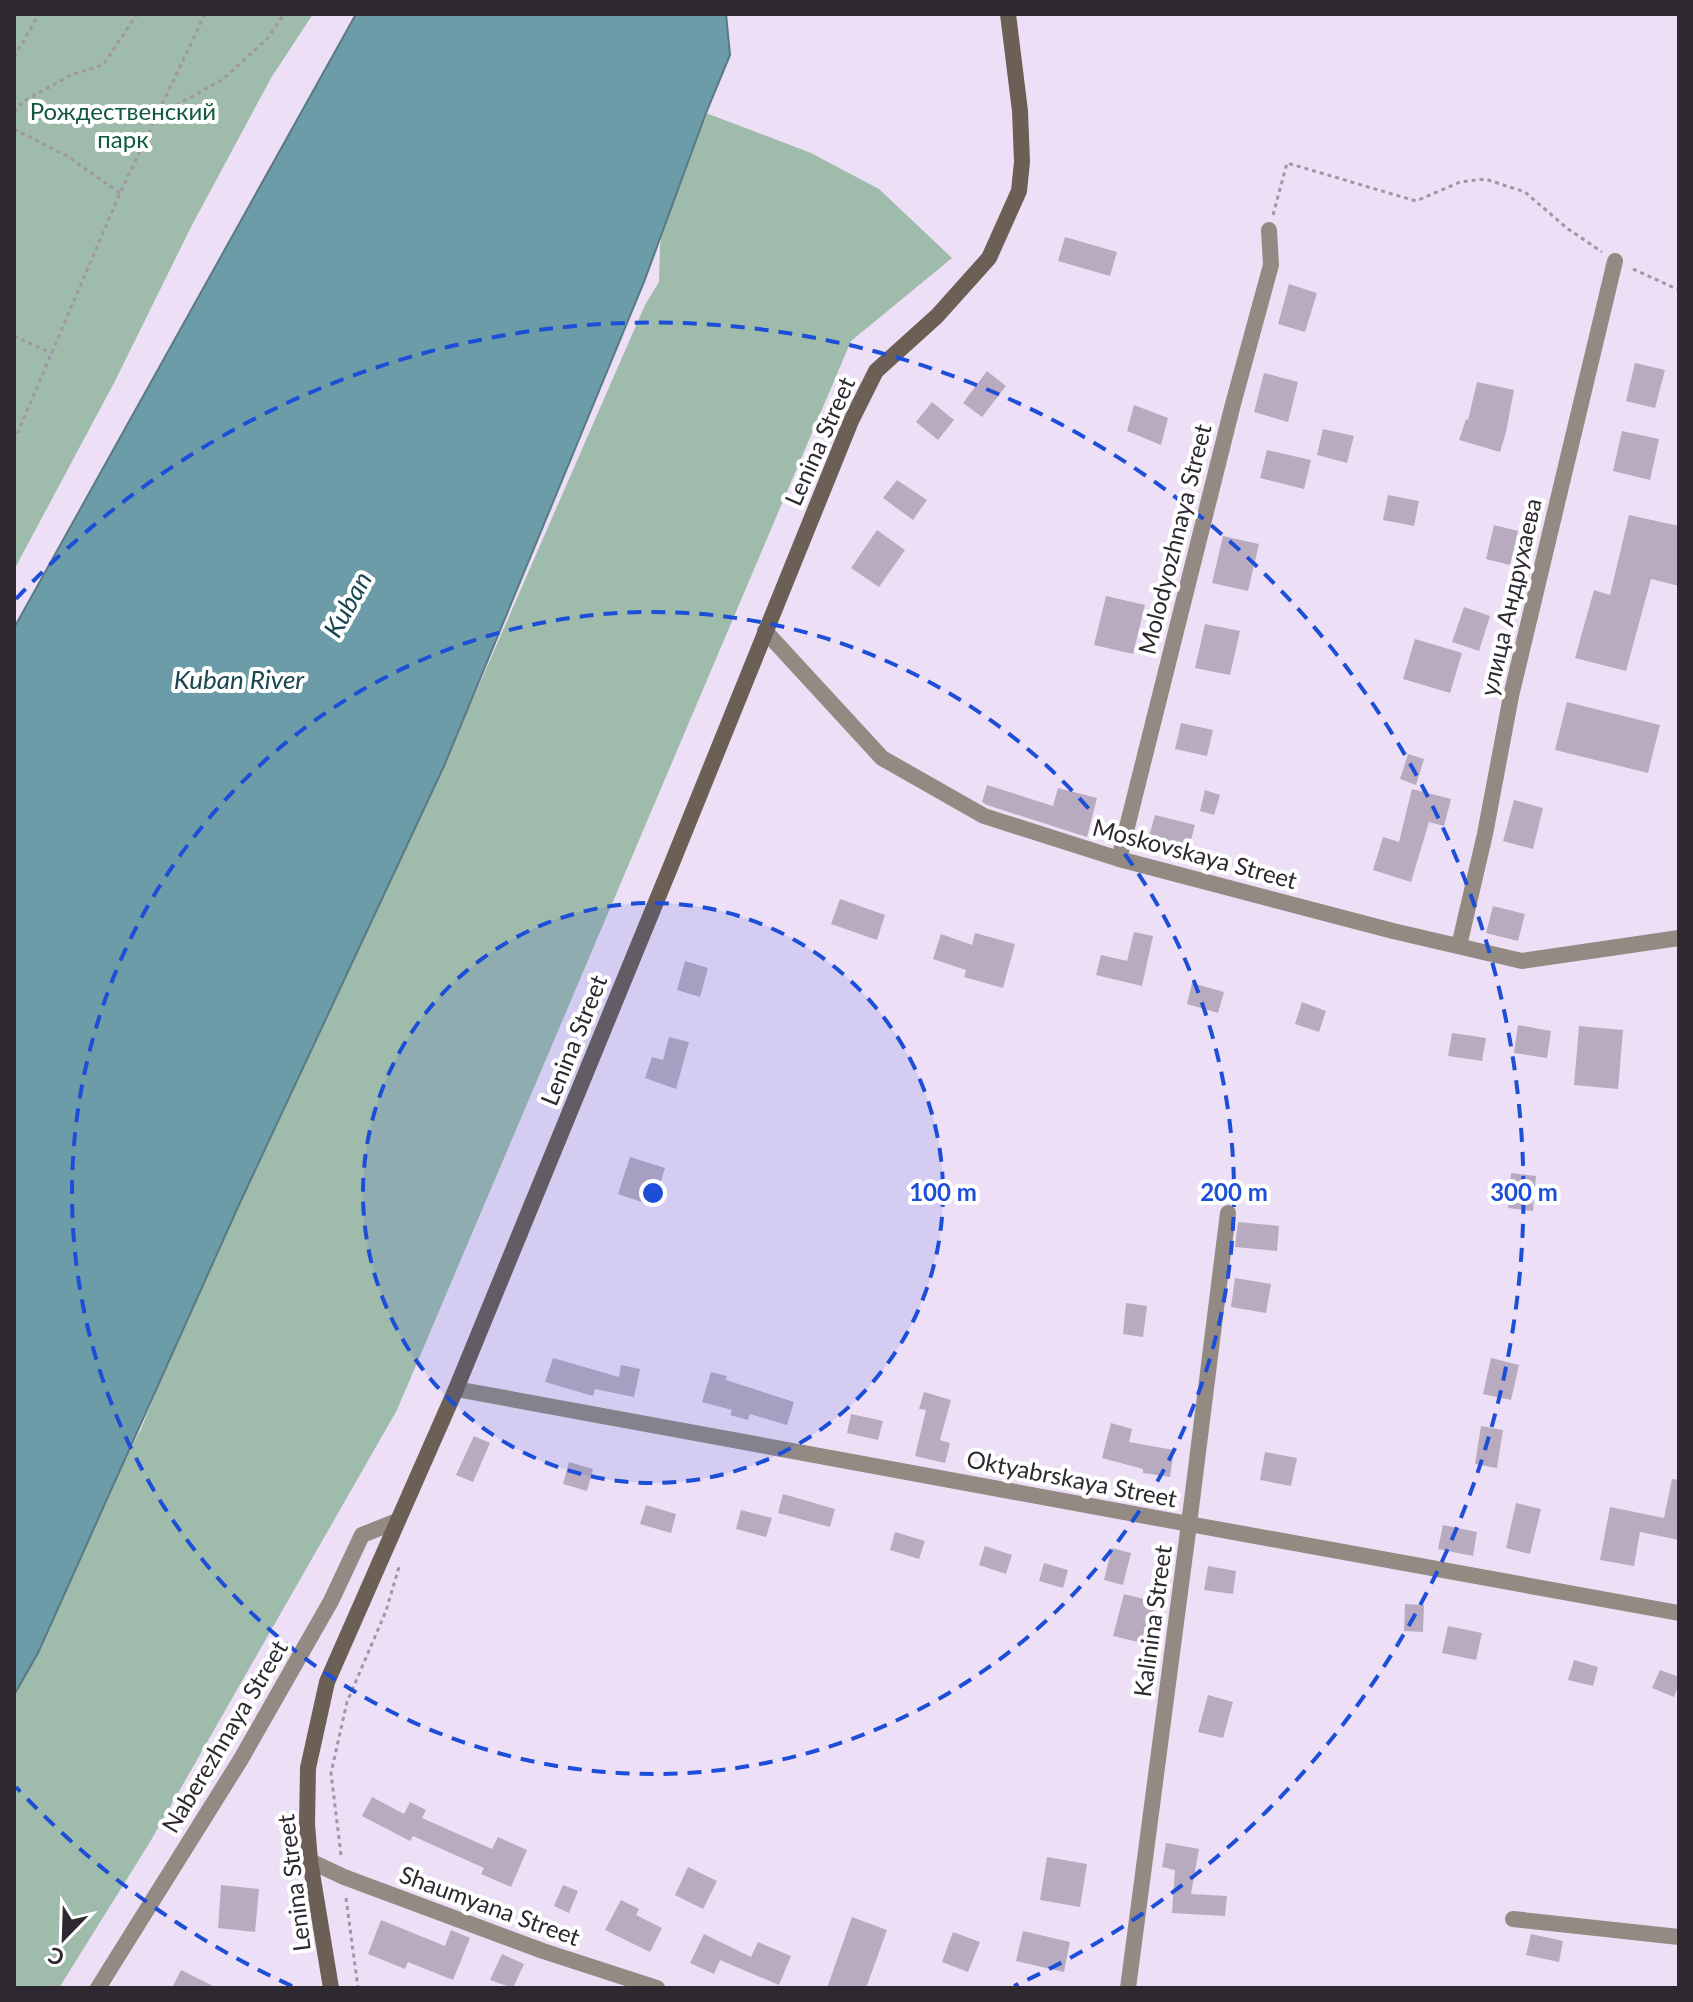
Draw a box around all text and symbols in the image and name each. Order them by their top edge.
park label: Рождественский парк [30,96,216,153]
street label: Lenina Street [778,372,860,510]
street label: Molodyozhnaya Street [1131,420,1217,657]
street label: улица Андрухаева [1473,495,1547,699]
water label: Kuban [316,566,378,642]
water label: Kuban River [174,663,305,695]
street label: Moskovskaya Street [1090,812,1301,894]
street label: Lenina Street [534,970,612,1109]
text: 100 m [909,1177,977,1206]
text: 200 m [1200,1177,1268,1206]
text: 300 m [1490,1177,1558,1206]
centre of rings [639,1179,667,1207]
street label: Oktyabrskaya Street [964,1443,1180,1513]
street label: Kalinina Street [1127,1543,1177,1699]
street label: Naberezhnaya Street [155,1634,293,1838]
street label: Lenina Street [270,1812,316,1953]
street label: Shaumyana Street [396,1859,584,1951]
north arrow [24,1898,104,1978]
text: С [44,1941,68,1972]

